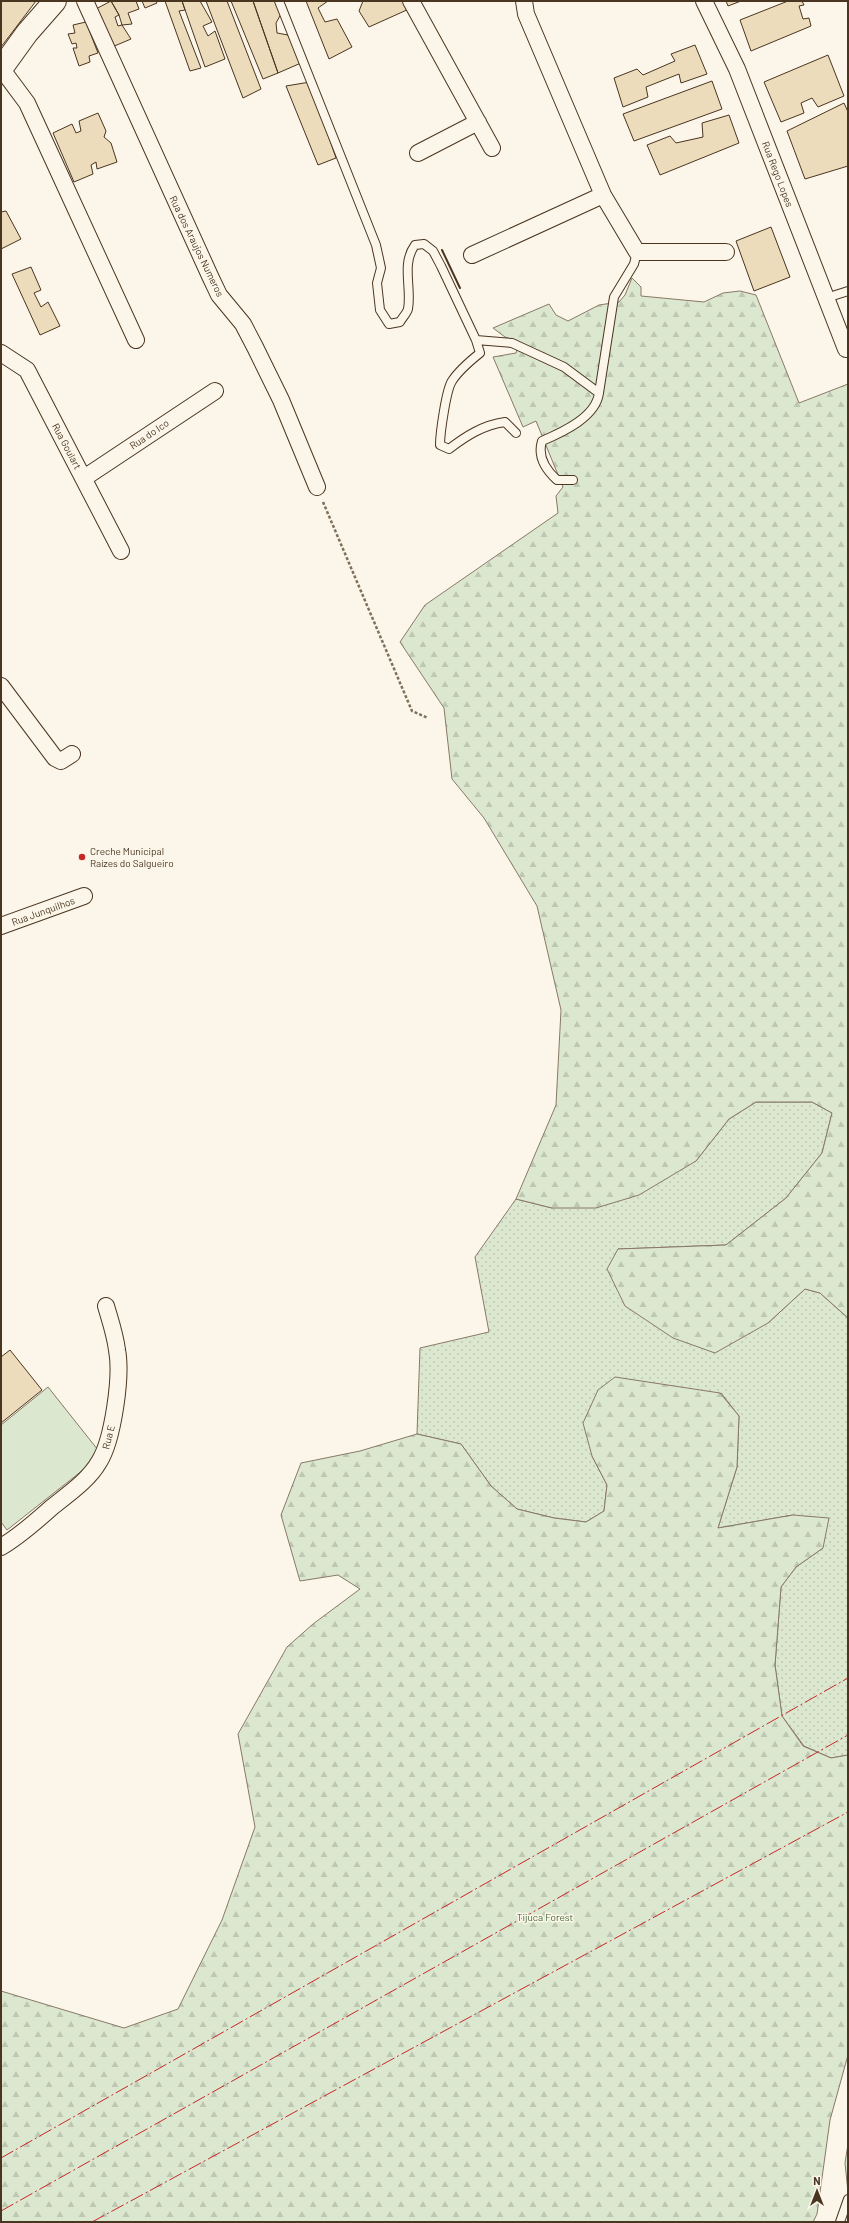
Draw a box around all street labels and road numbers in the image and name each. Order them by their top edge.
street label: Rua Rego Lopes [760,139,796,209]
street label: Rua dos Araujos Numeros [167,194,227,299]
street label: Rua do Ico [127,417,171,451]
street label: Rua Goulart [50,421,84,471]
street label: Rua Junquilhos [10,894,76,928]
street label: Rua E [99,1424,117,1450]

